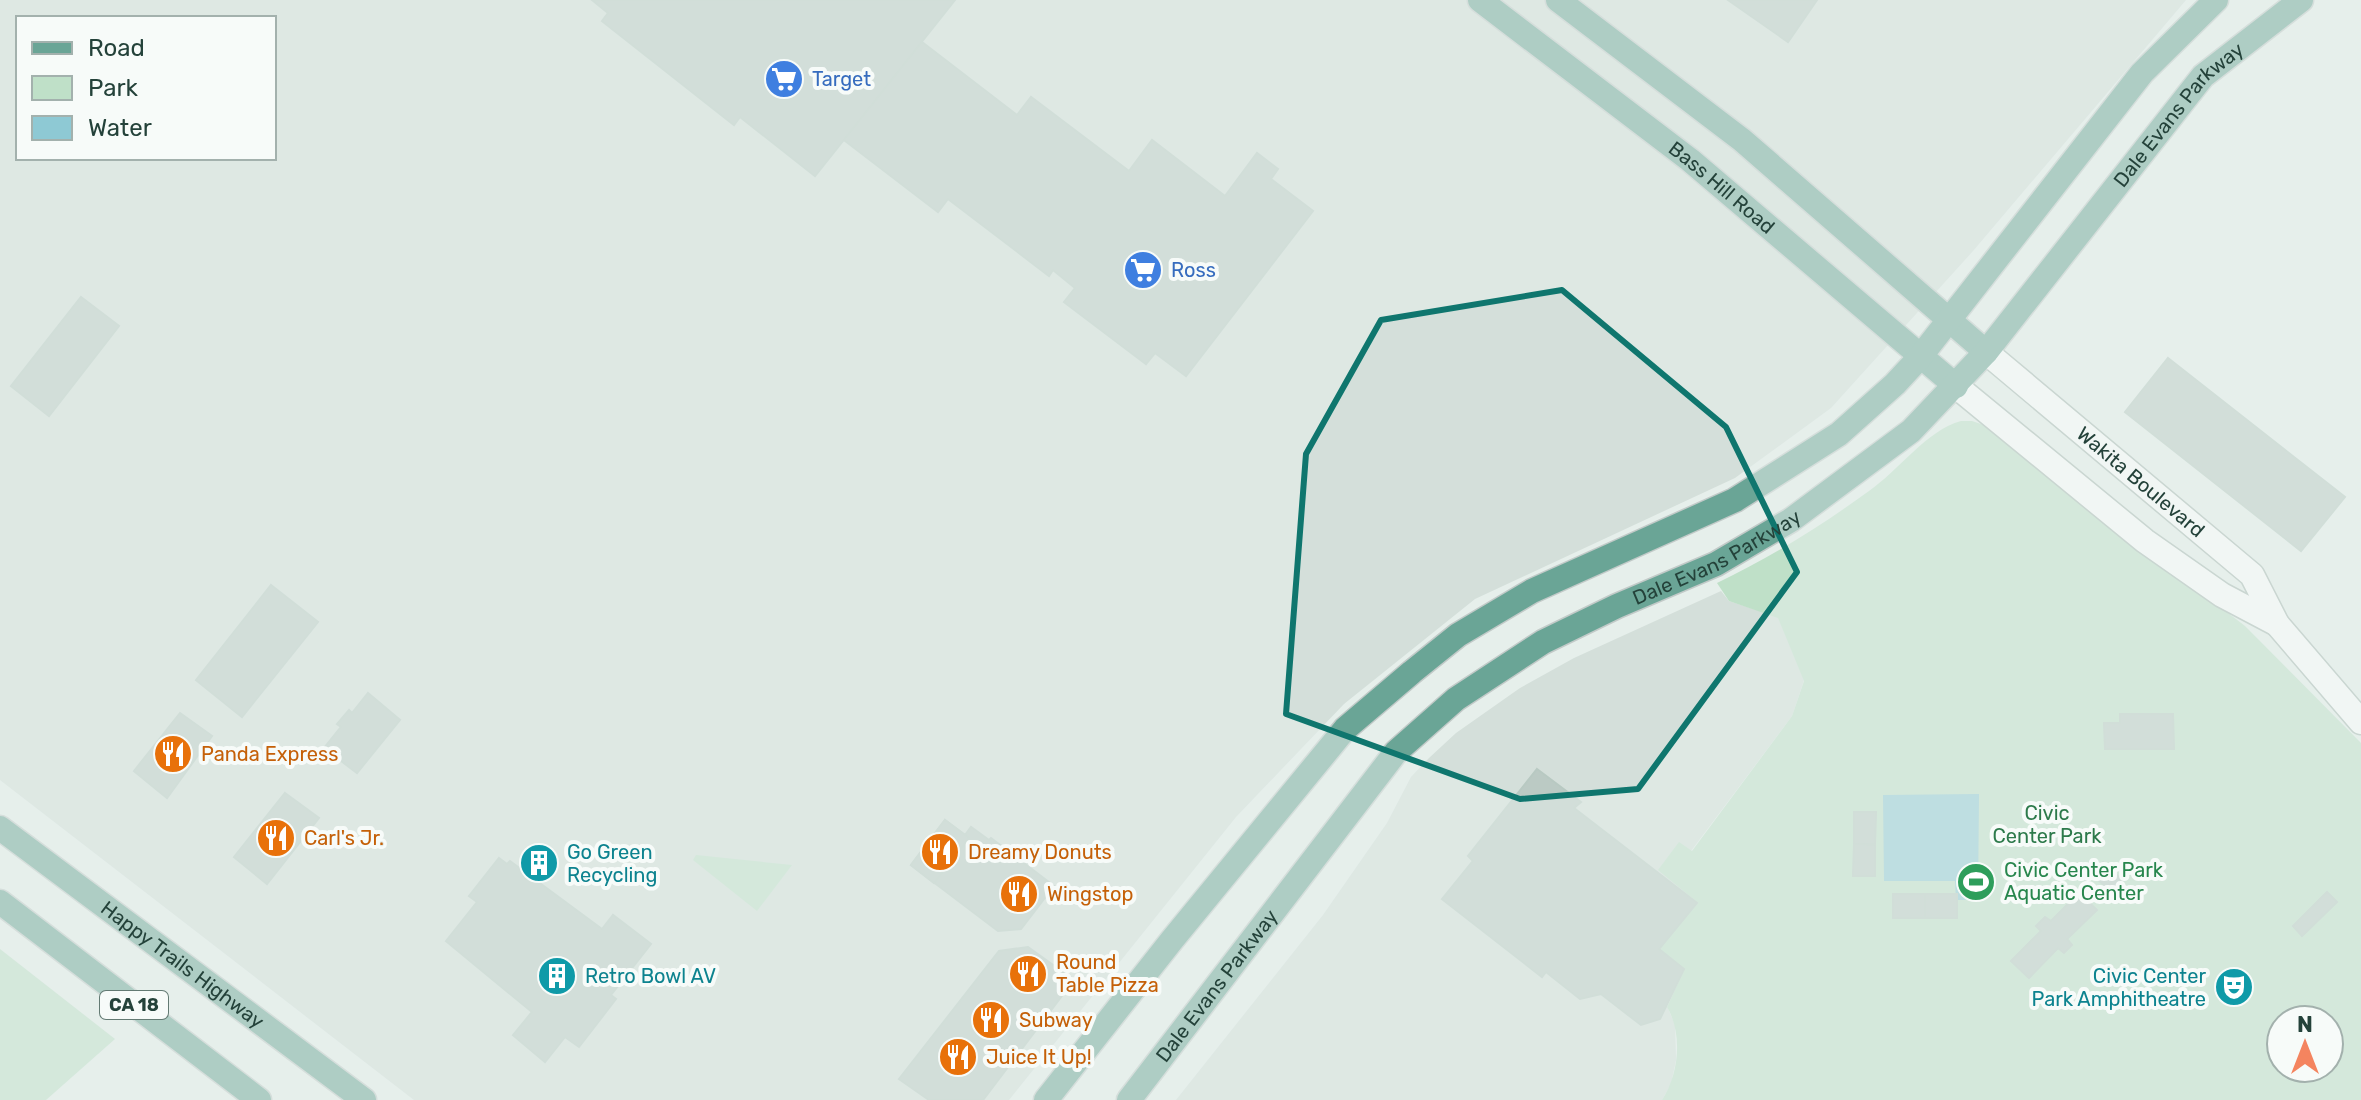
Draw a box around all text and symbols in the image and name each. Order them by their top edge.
legend [16,16,276,160]
text: Road [88,34,145,62]
street label: Dale Evans Parkway [2108,37,2248,192]
supermarket icon: Target [763,58,805,100]
place label: Target [812,67,871,91]
text: Park [88,74,139,102]
text: Water [88,114,152,142]
street label: Bass Hill Road [1664,136,1780,239]
supermarket icon: Ross [1122,249,1164,291]
place label: Ross [1171,258,1216,282]
street label: Wakita Boulevard [2072,421,2210,542]
street label: Dale Evans Parkway [1629,505,1806,610]
restaurant icon: Panda Express [152,733,194,775]
place label: Panda Express [201,742,338,766]
park label: Civic Center Park [1992,801,2102,848]
restaurant icon: Carl's Jr. [255,817,297,859]
place label: Carl's Jr. [304,826,384,850]
restaurant icon: Dreamy Donuts [919,831,961,873]
place label: Go Green Recycling [567,840,657,887]
place label: Dreamy Donuts [968,840,1112,864]
building icon: Go Green Recycling [518,842,560,884]
place label: Civic Center Park Aquatic Center [2004,858,2164,905]
sports icon: Civic Center Park Aquatic Center [1955,861,1997,903]
restaurant icon: Wingstop [998,873,1040,915]
place label: Wingstop [1047,882,1133,906]
street label: Happy Trails Highway [96,896,269,1033]
street label: Dale Evans Parkway [1151,905,1283,1067]
place label: Round Table Pizza [1056,950,1159,997]
restaurant icon: Round Table Pizza [1007,953,1049,995]
building icon: Retro Bowl AV [536,955,578,997]
place label: Retro Bowl AV [585,964,716,988]
place label: Civic Center Park Amphitheatre [2032,964,2206,1011]
theatre icon: Civic Center Park Amphitheatre [2213,966,2255,1008]
road number: CA 18 [100,991,168,1019]
restaurant icon: Subway [970,999,1012,1041]
north arrow [2265,1004,2345,1084]
place label: Subway [1019,1008,1093,1032]
text: N [2297,1011,2313,1038]
restaurant icon: Juice It Up! [937,1036,979,1078]
place label: Juice It Up! [986,1045,1092,1069]

